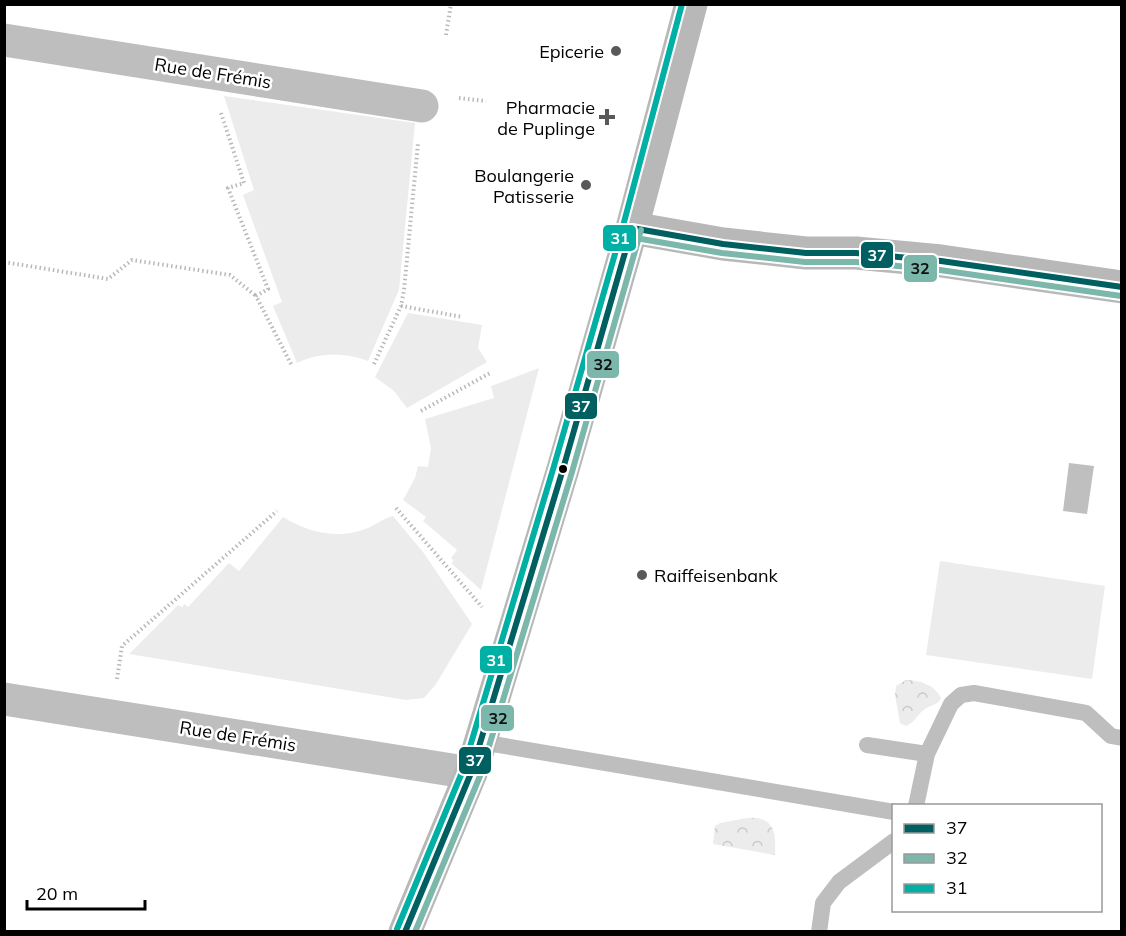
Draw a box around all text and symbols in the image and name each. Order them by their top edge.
place label: Epicerie [539,40,604,63]
marker: Epicerie [609,44,623,58]
street label: Rue de Frémis [153,52,273,94]
place label: Pharmacie de Puplinge [497,96,595,140]
marker: Pharmacie de Puplinge [600,110,614,124]
place label: Boulangerie Patisserie [474,164,574,208]
marker: Boulangerie Patisserie [579,178,593,192]
line badge: 31 [602,224,637,252]
text: 31 [610,228,630,248]
line badge: 37 [860,241,894,269]
text: 37 [867,245,887,265]
line badge: 32 [903,254,938,283]
text: 32 [910,258,930,278]
line badge: 32 [586,350,620,379]
text: 32 [593,354,613,374]
line badge: 37 [564,392,598,420]
text: 37 [571,396,591,416]
unlabelled marker [557,463,569,475]
place label: Raiffeisenbank [654,564,779,587]
marker: Raiffeisenbank [635,568,649,582]
line badge: 31 [479,645,513,674]
text: 31 [486,650,506,670]
line badge: 32 [480,704,515,732]
text: 32 [488,708,508,728]
street label: Rue de Frémis [178,715,298,757]
line badge: 37 [458,746,492,775]
text: 37 [465,750,485,770]
legend [892,804,1102,912]
text: 37 [946,816,968,839]
text: 32 [946,846,968,869]
scale bar [27,873,146,911]
text: 31 [946,876,968,899]
text: 20 m [36,882,78,905]

